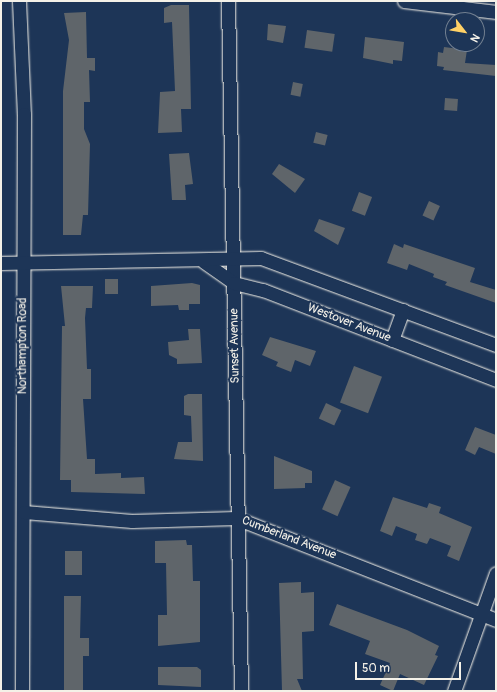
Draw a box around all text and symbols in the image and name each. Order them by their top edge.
north arrow [445,12,485,52]
text: N [467,31,482,44]
street label: Northampton Road [16,298,30,394]
street label: Westover Avenue [305,301,393,345]
street label: Sunset Avenue [227,308,243,384]
street label: Cumberland Avenue [240,513,338,563]
scale bar [357,654,463,680]
text: 50 m [362,661,390,676]

